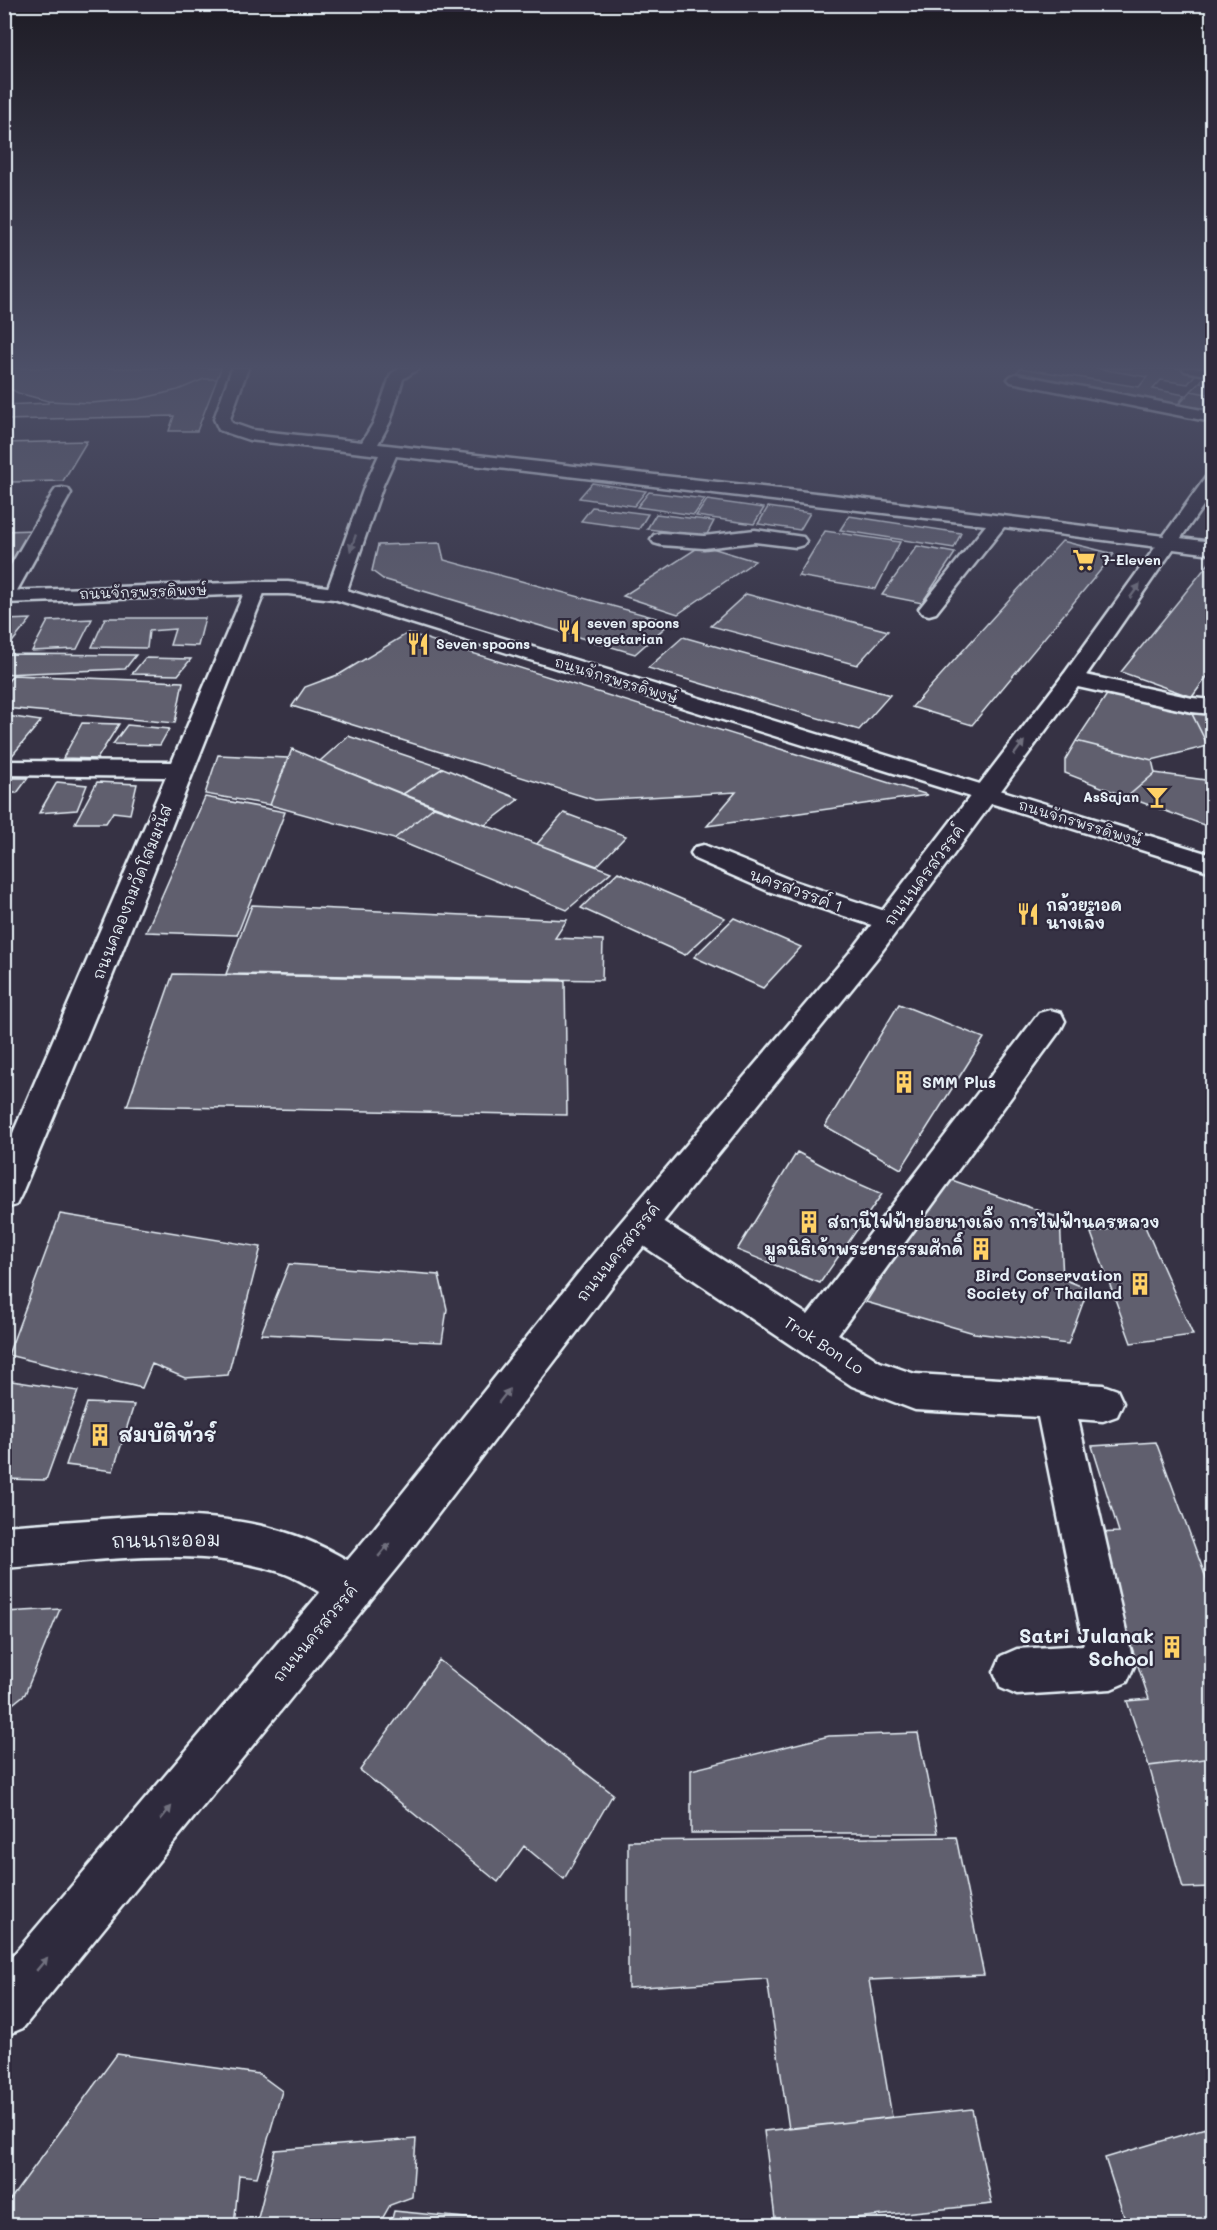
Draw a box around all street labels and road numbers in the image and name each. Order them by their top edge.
street label: ถนนจักรพรรดิพงษ์ [79,580,207,603]
street label: ถนนจักรพรรดิพงษ์ [552,652,680,707]
street label: ถนนจักรพรรดิพงษ์ [1016,795,1144,850]
street label: ถนนคลองถมวัดโสมมนัส [86,801,176,982]
street label: ถนนนครสวรรค์ [878,820,969,930]
street label: นครสวรรค์ 1 [747,863,846,916]
street label: ถนนนครสวรรค์ [571,1198,664,1306]
street label: Trok Bon Lo [780,1311,868,1378]
street label: ถนนกะออม [111,1525,221,1553]
street label: ถนนนครสวรรค์ [267,1579,362,1686]

